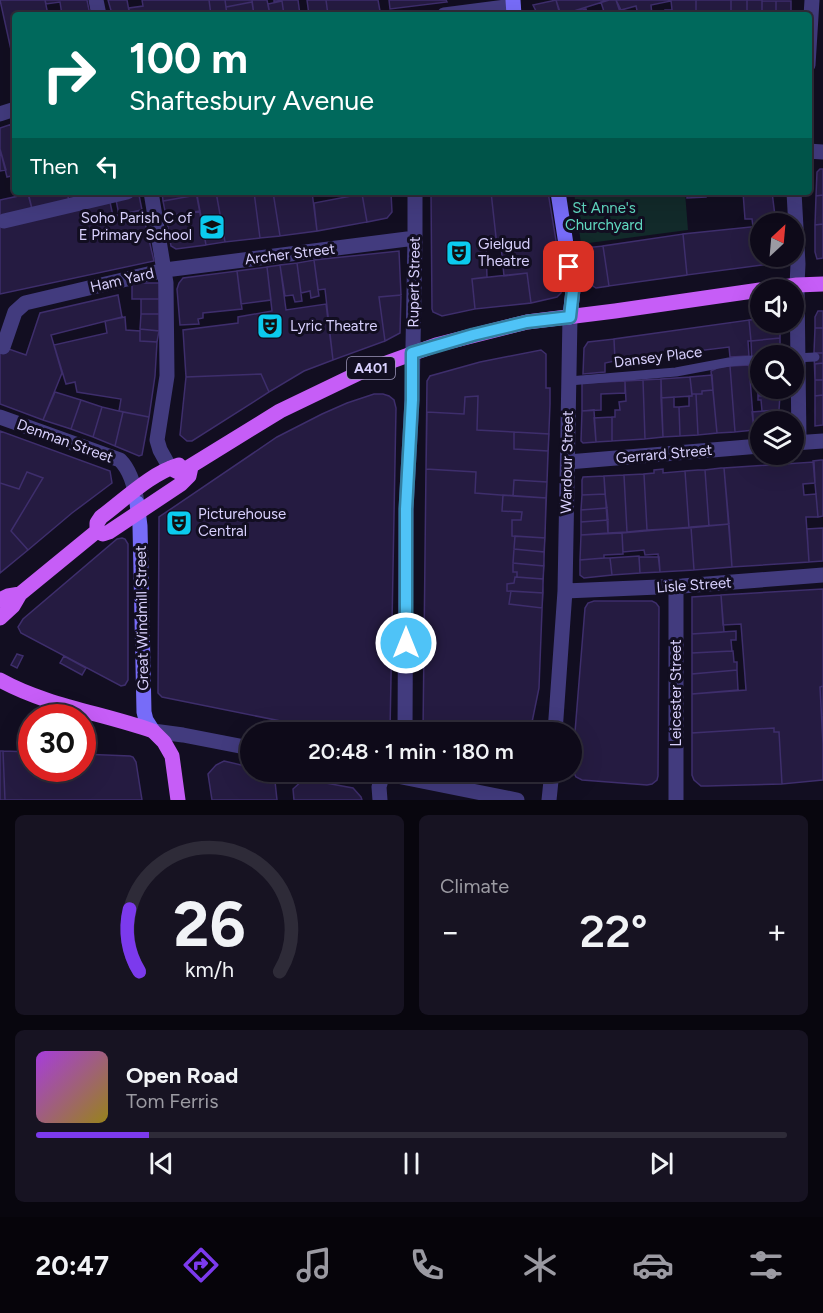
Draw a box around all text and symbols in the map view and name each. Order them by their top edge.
text: 100 m [129,33,248,84]
icon: right [30,36,108,114]
text: Shaftesbury Avenue [129,84,374,117]
icon: left [91,150,124,183]
text: Then [30,153,79,180]
park label: St Anne's Churchyard [565,199,643,234]
place label: Soho Parish C of E Primary School [79,209,192,244]
school or university icon: Soho Parish C of E Primary School [197,212,227,242]
north arrow [750,213,804,267]
map controls [750,213,804,465]
place label: Gielgud Theatre [478,235,530,270]
street label: Rupert Street [404,236,424,328]
theatre icon: Gielgud Theatre [444,238,474,268]
street label: Archer Street [244,240,336,268]
pin [543,241,594,292]
icon: arrive [552,250,585,283]
street label: Ham Yard [88,264,156,296]
button: sound [750,279,804,333]
theatre icon: Lyric Theatre [255,311,285,341]
place label: Lyric Theatre [290,317,377,335]
street label: Dansey Place [613,343,703,371]
button: search [750,345,804,399]
road number: A401 [347,357,395,379]
street label: Wardour Street [557,410,577,514]
button: layers [750,411,804,465]
street label: Denman Street [14,415,116,467]
street label: Gerrard Street [615,441,713,467]
place label: Picturehouse Central [198,505,286,540]
theatre icon: Picturehouse Central [164,508,194,538]
street label: Great Windmill Street [132,545,152,691]
street label: Lisle Street [656,573,733,597]
position arrow [374,611,438,675]
street label: Leicester Street [667,639,685,747]
speed limit sign: 30 [18,704,96,782]
text: 20:48 · 1 min · 180 m [308,738,514,765]
text: Climate [440,874,509,898]
text: 26 [173,887,246,962]
text: 22° [579,904,648,958]
text: − [440,912,461,951]
text: + [766,912,787,951]
text: km/h [185,957,234,982]
text: Open Road [126,1062,238,1089]
text: Tom Ferris [126,1089,219,1113]
icon: previous [145,1147,178,1180]
icon: pause [395,1147,428,1180]
icon: next [645,1147,678,1180]
icon: directions [180,1244,222,1286]
icon: music [293,1244,335,1286]
icon: phone [406,1244,448,1286]
icon: climate [519,1244,561,1286]
icon: car [632,1244,674,1286]
icon: filters [745,1244,787,1286]
text: 20:47 [36,1249,109,1282]

